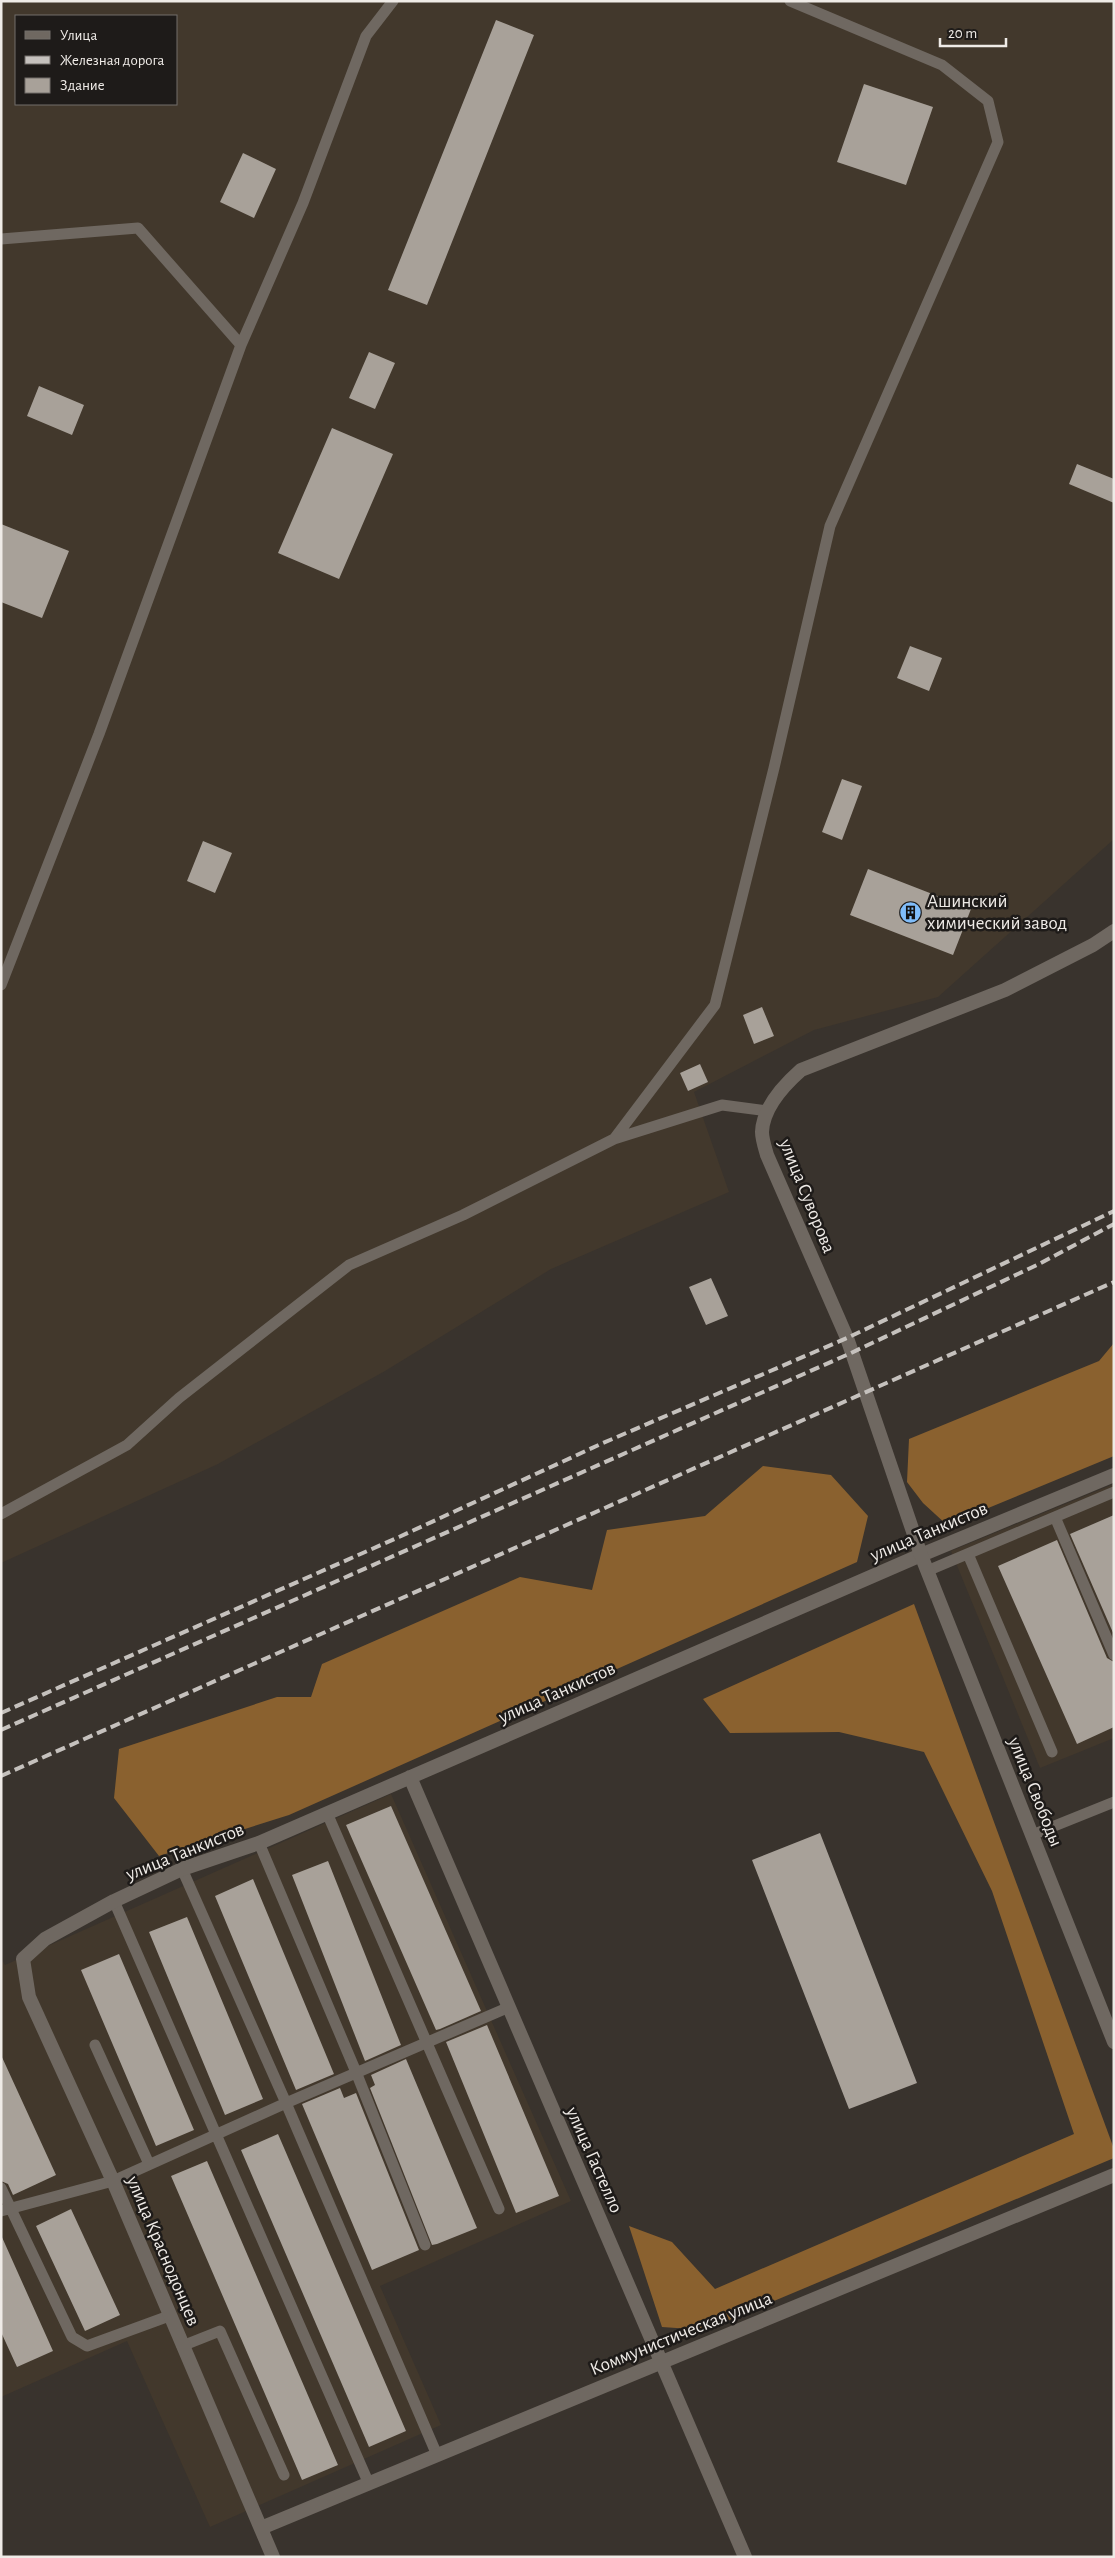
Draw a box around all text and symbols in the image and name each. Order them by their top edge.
legend [15,15,178,105]
scale bar [940,15,1006,47]
text: 20 m [948,26,977,41]
text: Улица [60,28,97,43]
text: Железная дорога [60,53,165,68]
text: Здание [60,78,105,93]
place label: Ашинский химический завод [927,892,1067,933]
building icon: Ашинский химический завод [899,900,923,924]
street label: улица Суворова [775,1135,839,1256]
street label: улица Танкистов [867,1499,991,1566]
street label: улица Танкистов [495,1659,618,1728]
street label: улица Свободы [1004,1734,1066,1849]
street label: улица Танкистов [122,1820,247,1885]
street label: улица Гастелло [562,2103,626,2216]
street label: улица Краснодонцев [123,2172,203,2329]
street label: Коммунистическая улица [587,2289,775,2379]

